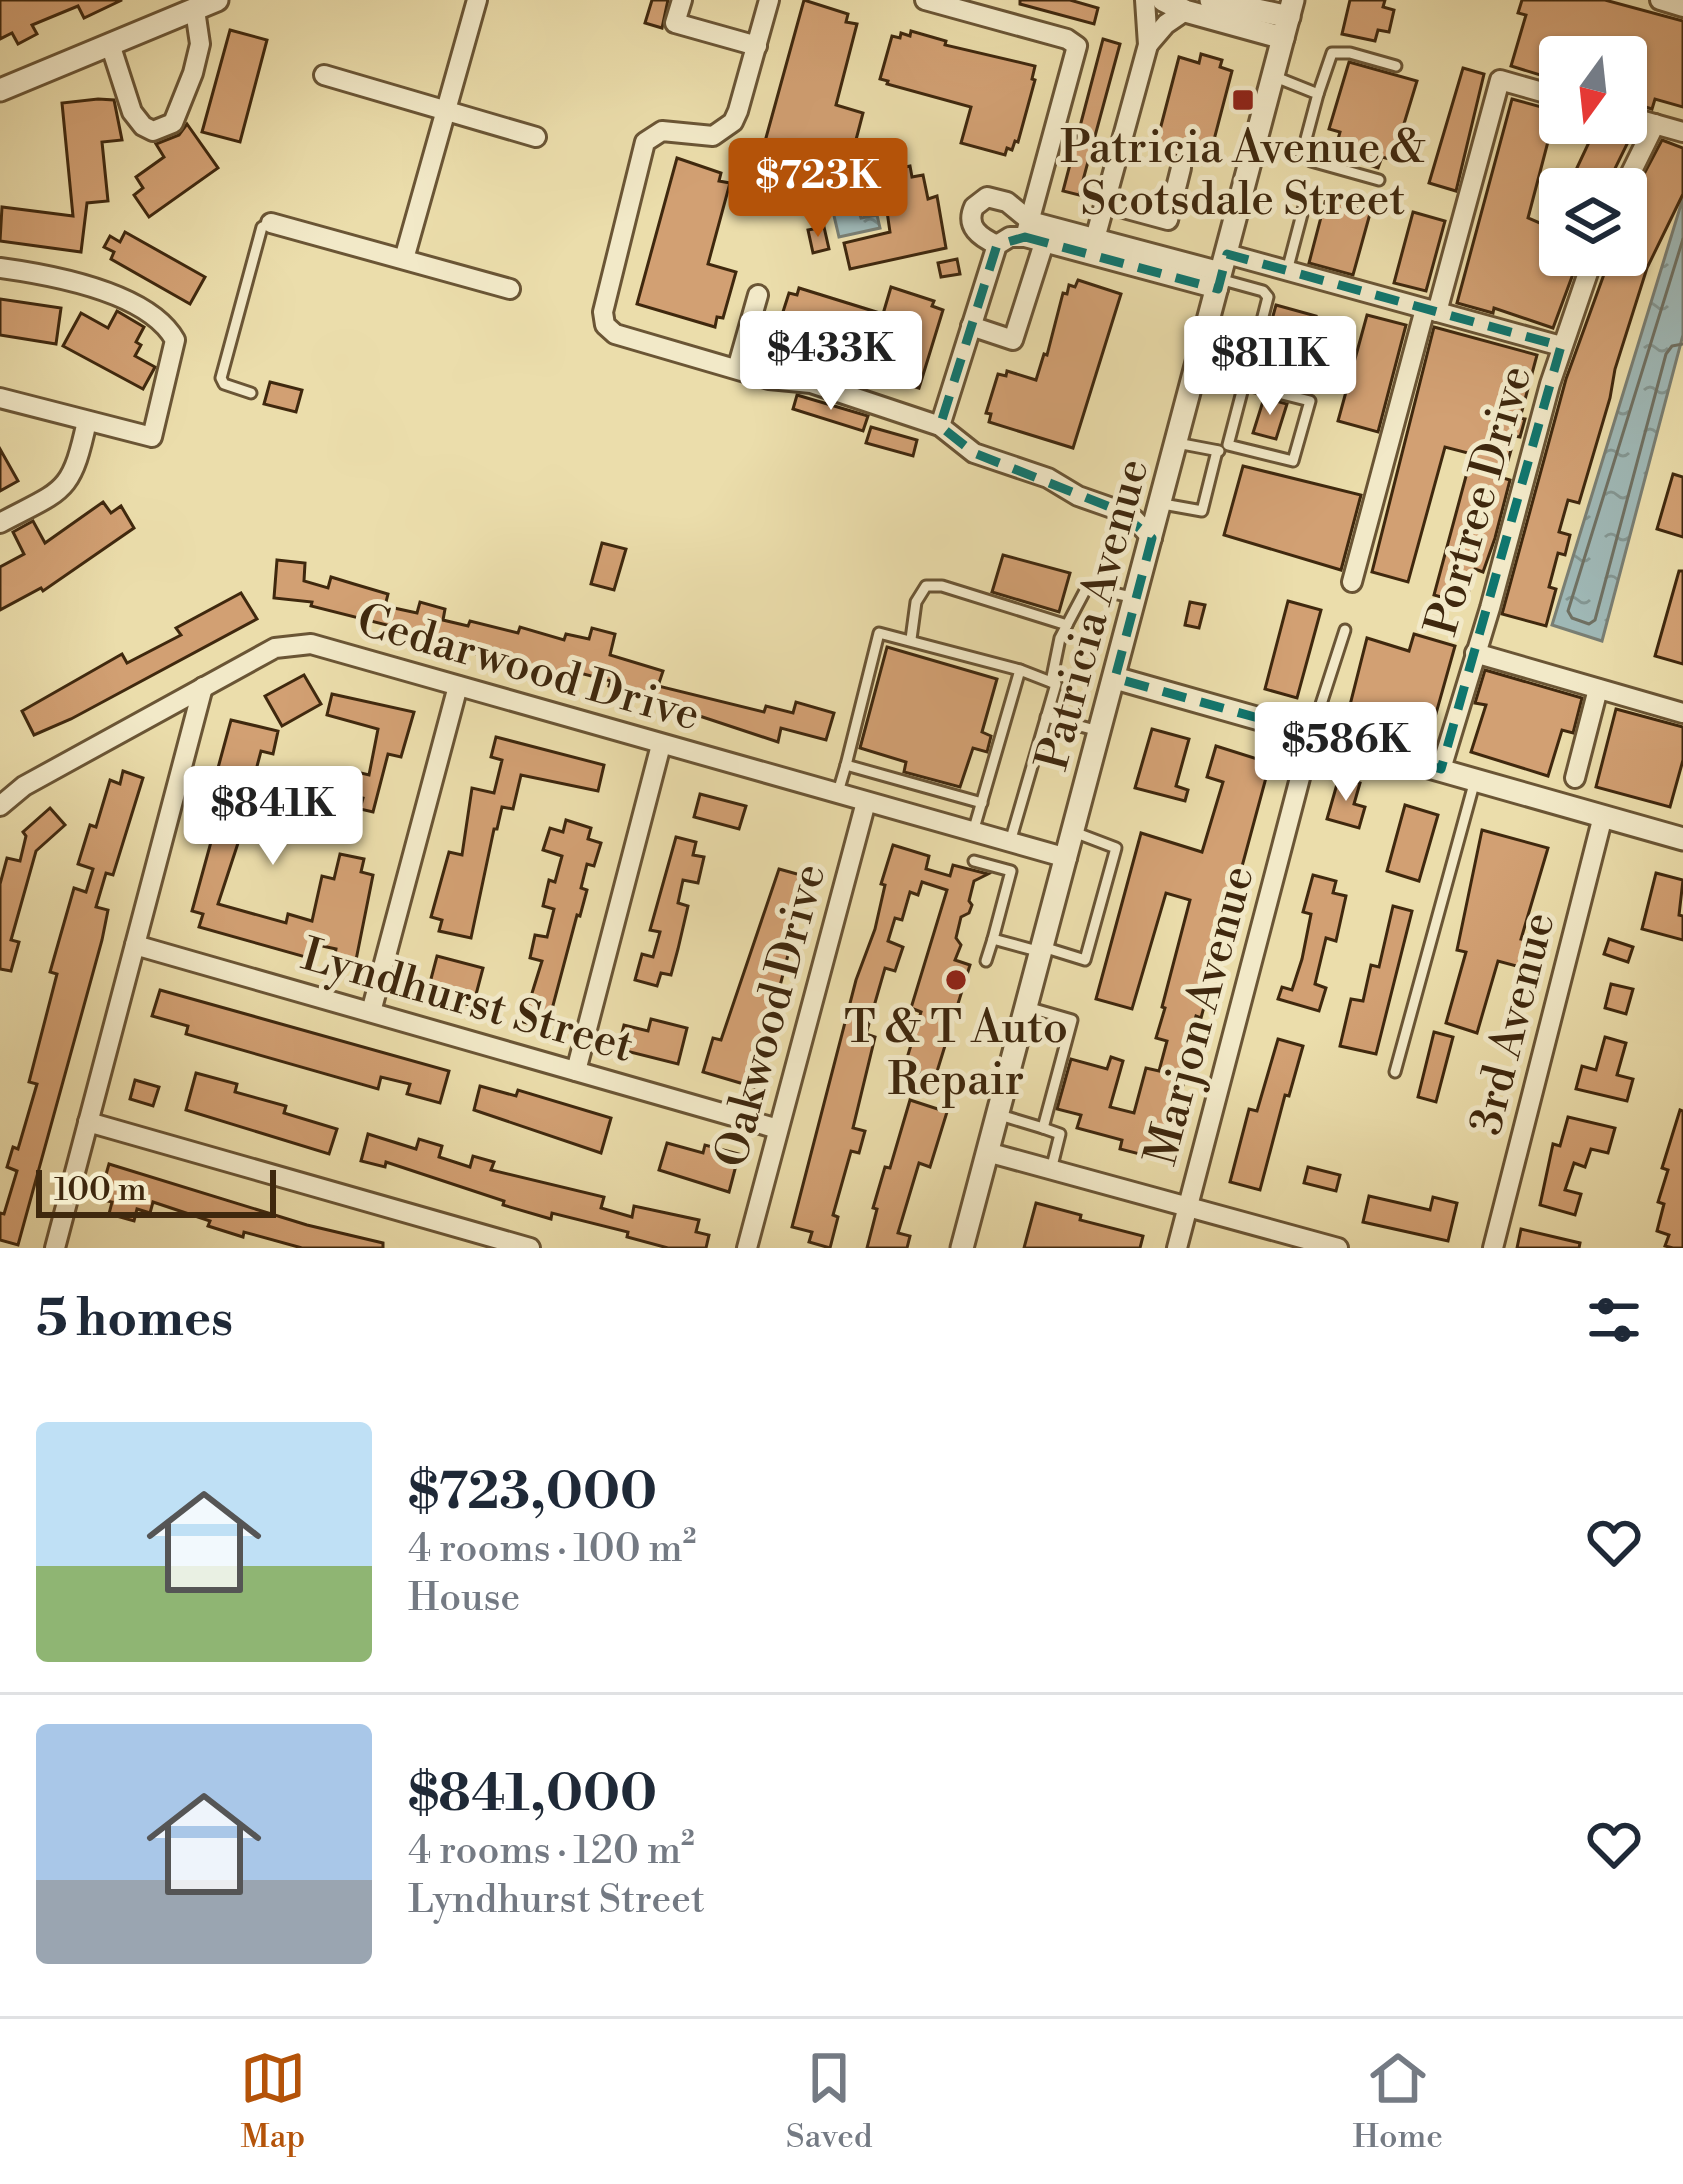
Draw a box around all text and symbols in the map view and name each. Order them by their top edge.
north arrow [1539,36,1647,144]
map controls [1539,36,1647,276]
marker: Patricia Avenue & Scotsdale Street [1230,87,1256,113]
place label: Patricia Avenue & Scotsdale Street [1060,120,1426,229]
pin: $723K [734,138,902,240]
text: $723K [755,152,881,201]
button: layers [1539,168,1647,276]
pin: $433K [747,311,915,413]
pin: $811K [1186,316,1354,418]
text: $433K [767,325,895,374]
text: $811K [1211,330,1329,379]
street label: Portree Drive [1414,359,1545,642]
street label: Patricia Avenue [1024,453,1162,777]
street label: Cedarwood Drive [350,592,706,745]
pin: $586K [1262,702,1430,804]
text: $586K [1282,716,1410,765]
pin: $841K [189,766,357,868]
text: $841K [211,780,335,829]
street label: Oakwood Drive [704,858,839,1174]
street label: Marjon Avenue [1133,860,1268,1172]
street label: 3rd Avenue [1458,907,1569,1141]
street label: Lyndhurst Street [295,927,640,1076]
marker: T & T Auto Repair [943,967,969,993]
place label: T & T Auto Repair [844,1000,1068,1109]
scale bar [36,1164,276,1217]
text: 100 m [54,1170,147,1211]
icon: filters [1581,1287,1647,1353]
text: 5 homes [36,1288,233,1352]
text: $723,000 [408,1461,657,1525]
icon: home [132,1470,276,1614]
icon: heart [1581,1509,1647,1575]
text: 4 rooms · 100 m² [408,1525,696,1574]
text: House [408,1574,520,1623]
text: $841,000 [408,1763,657,1827]
icon: home [132,1772,276,1916]
icon: heart [1581,1811,1647,1877]
text: 4 rooms · 120 m² [408,1827,695,1876]
text: Lyndhurst Street [408,1876,705,1925]
tab: Map [240,2045,306,2158]
tab: Saved [786,2045,873,2158]
tab: Home [1352,2045,1443,2158]

